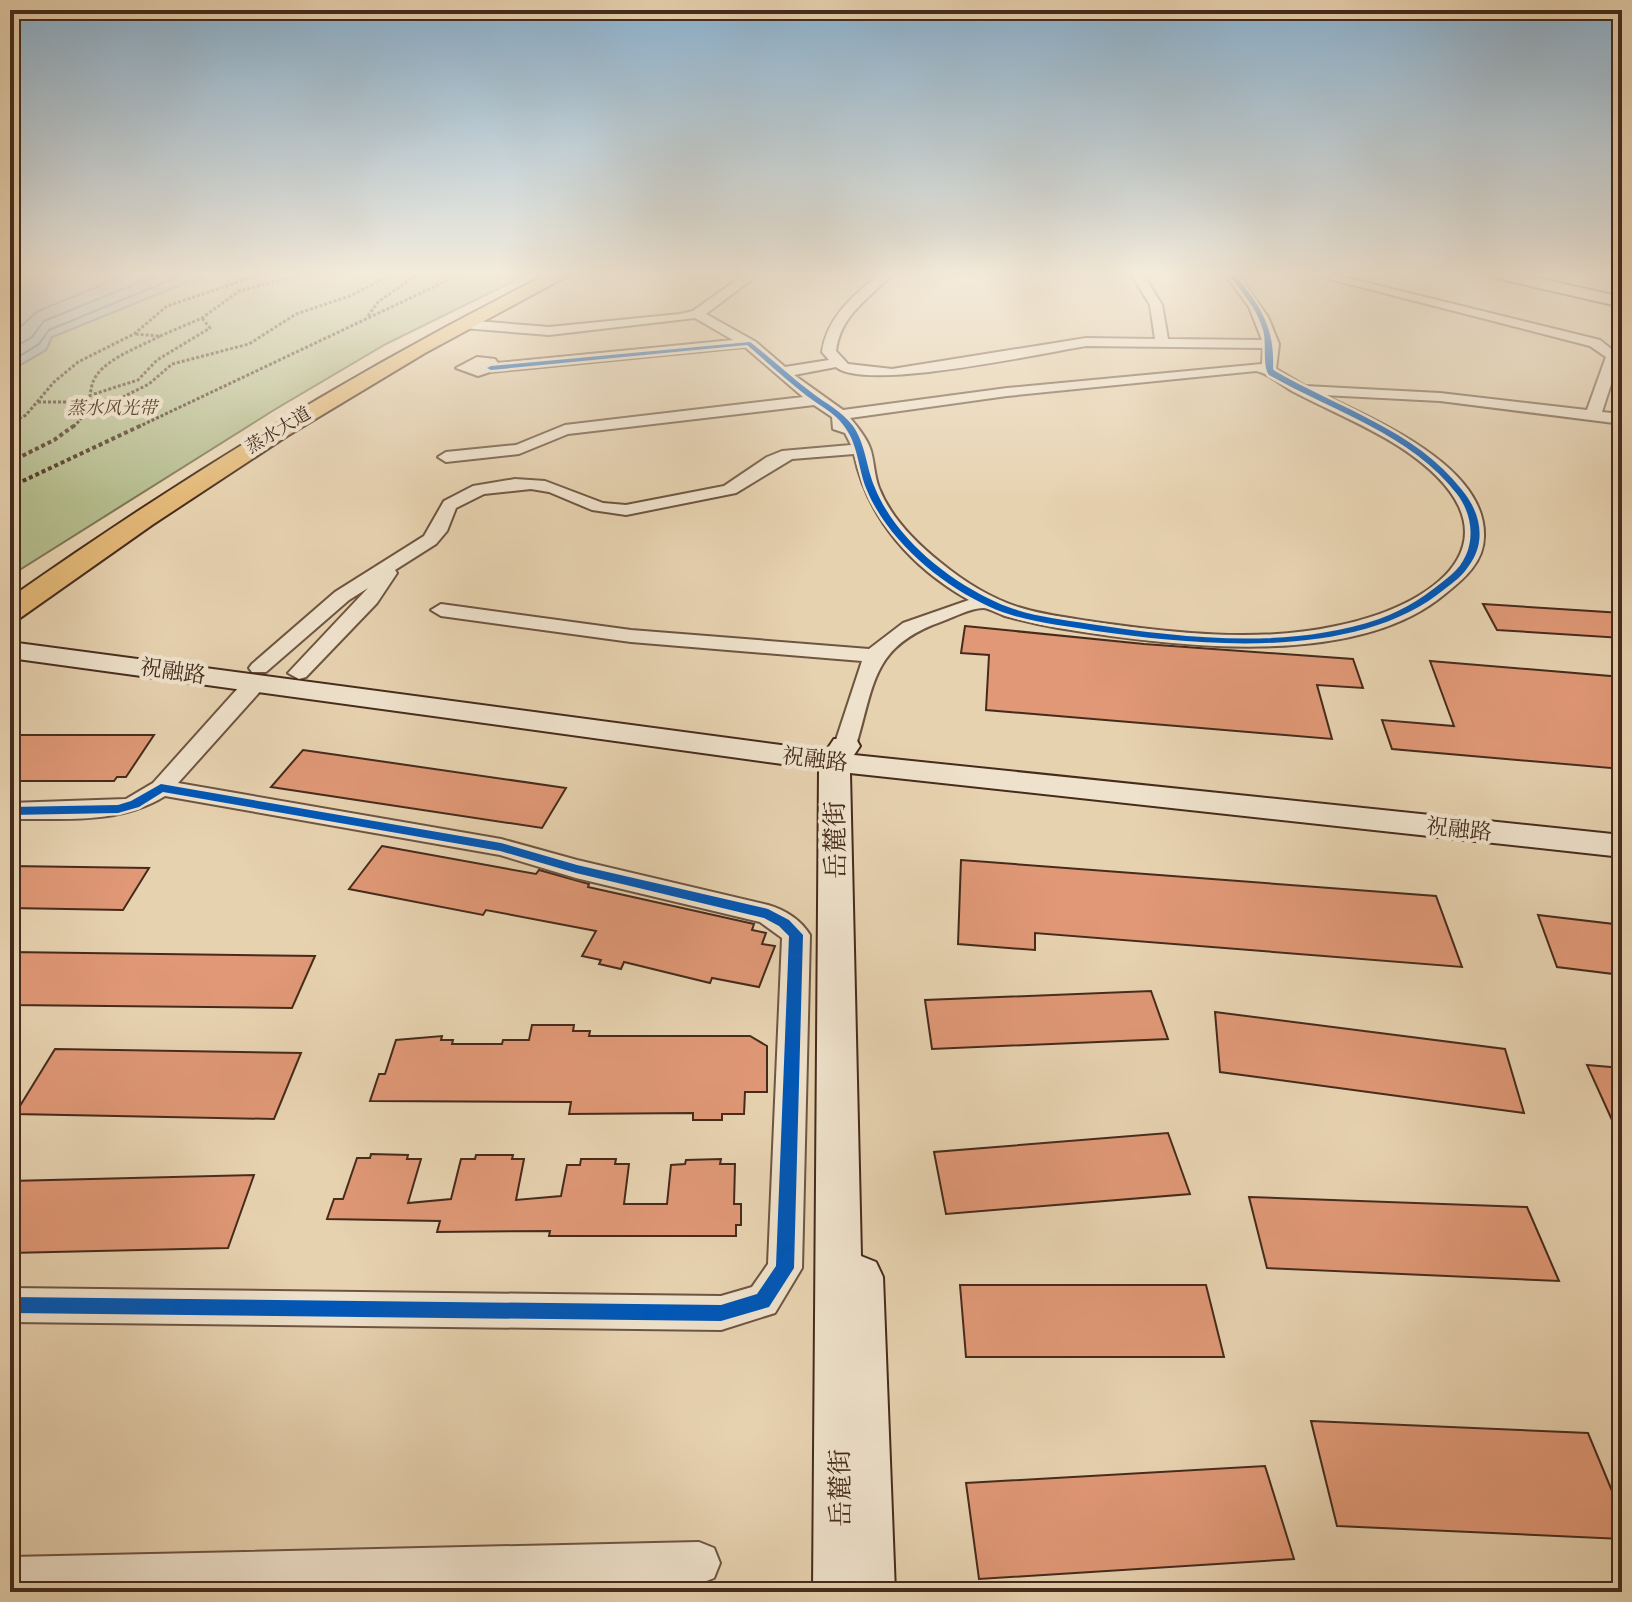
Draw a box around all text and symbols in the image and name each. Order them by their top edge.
park label: 蒸水风光带 [67,397,160,419]
street label: 蒸水大道 [241,402,315,458]
street label: 祝融路 [138,653,208,689]
street label: 祝融路 [781,742,849,776]
street label: 岳麓街 [818,801,852,879]
street label: 祝融路 [1425,812,1493,846]
street label: 岳麓街 [823,1449,857,1527]

